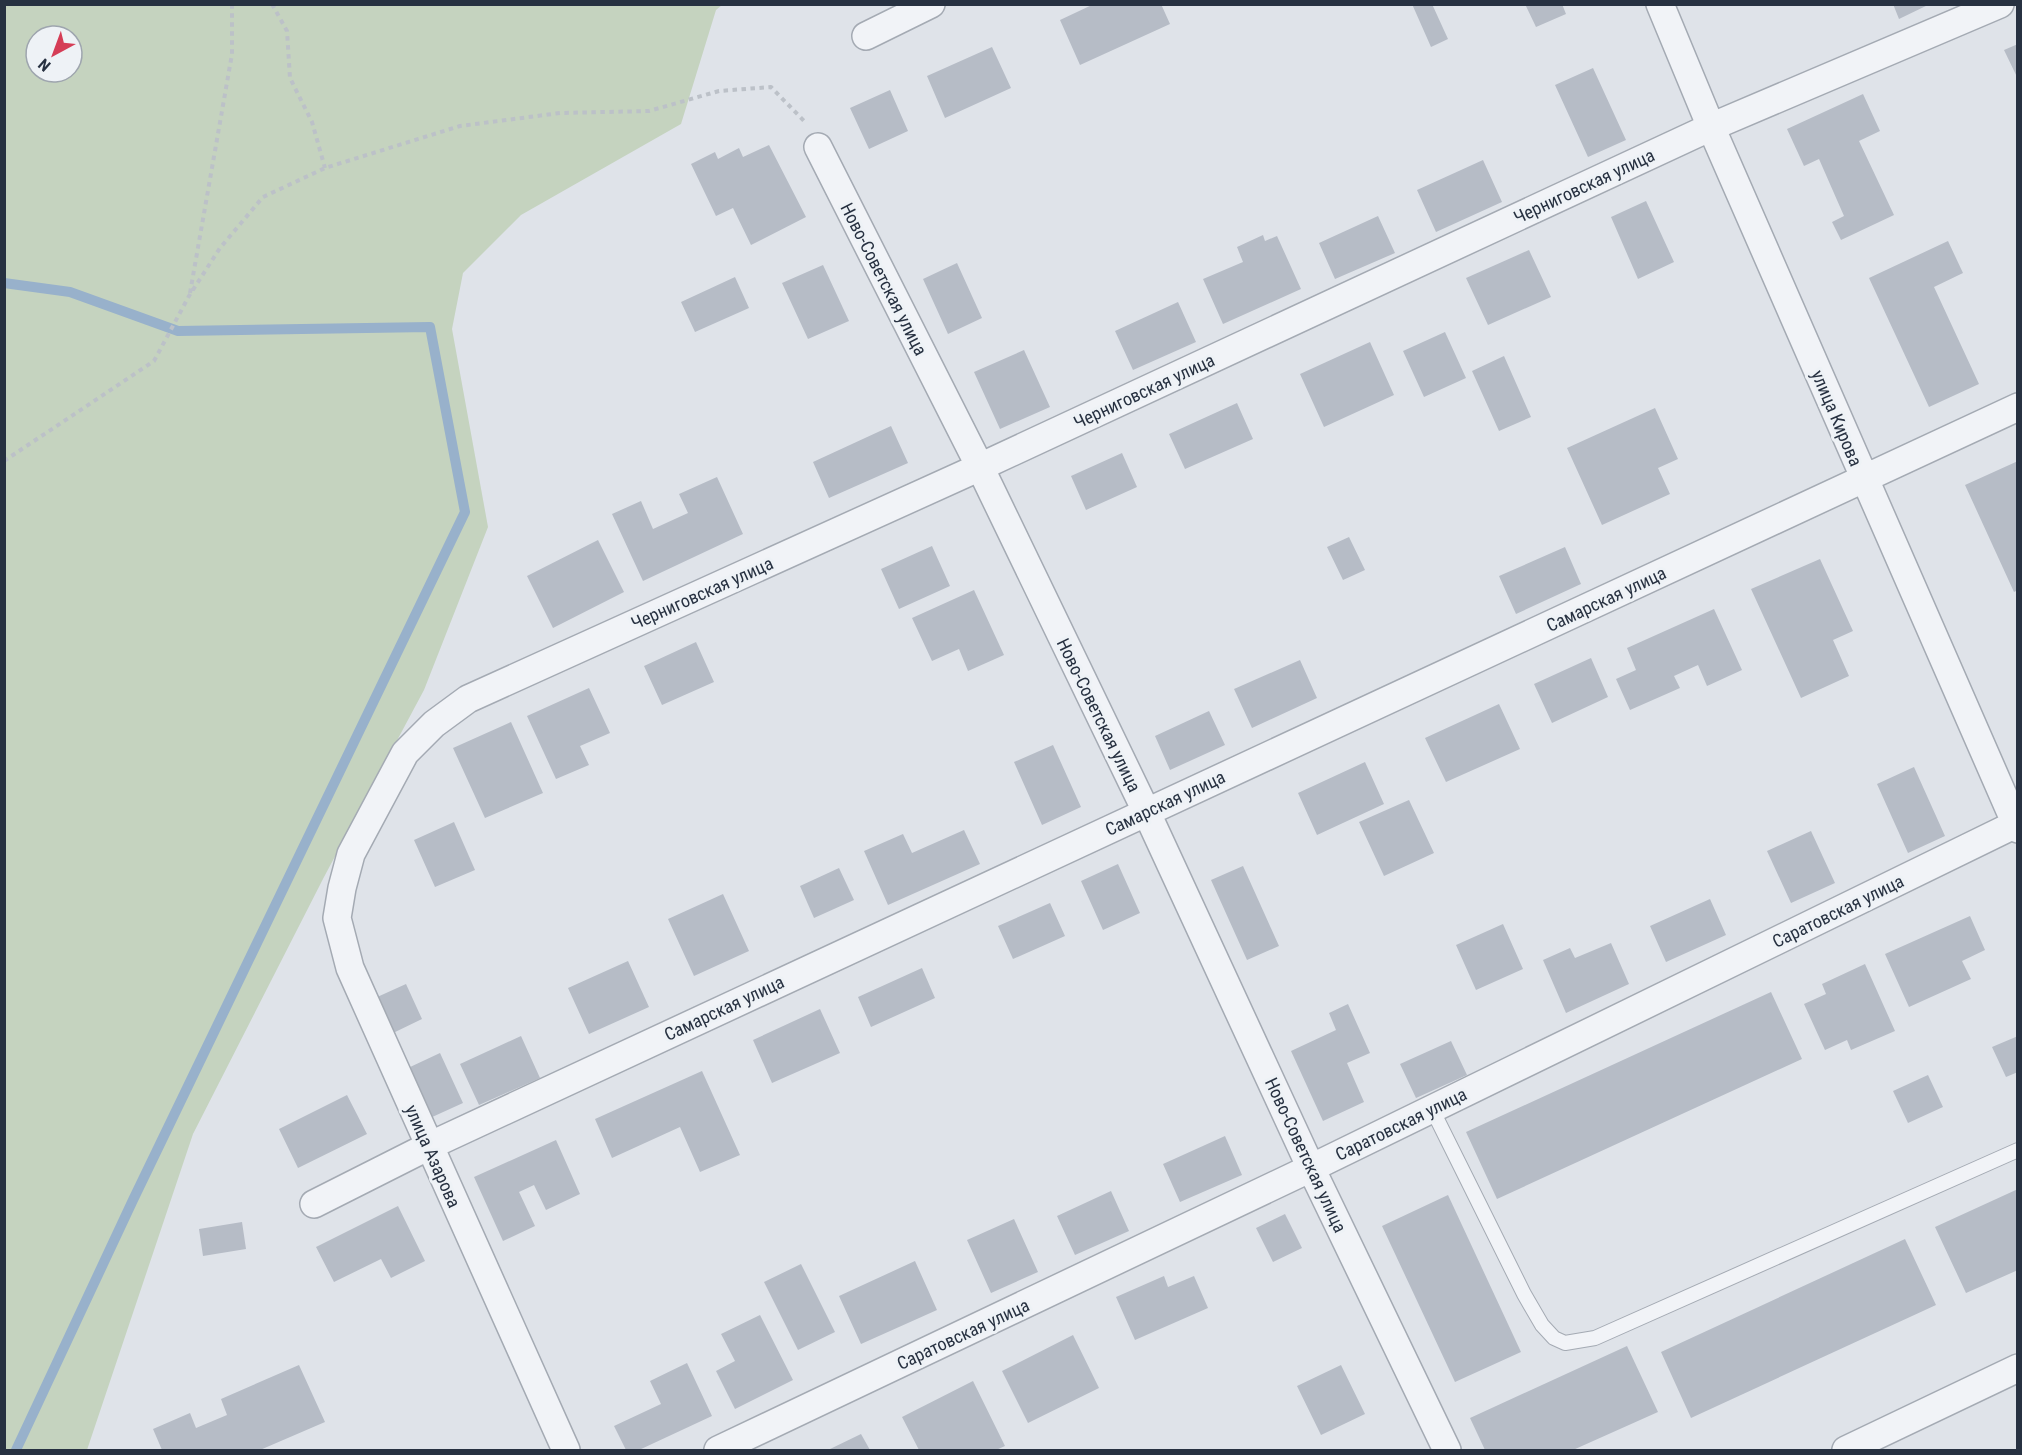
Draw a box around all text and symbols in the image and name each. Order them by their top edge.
north arrow [24,24,84,84]
text: N [35,55,54,75]
street label: Черниговская улица [1510,144,1658,228]
street label: Ново-Советская улица [836,199,932,359]
street label: Черниговская улица [1070,349,1218,433]
street label: улица Кирова [1807,367,1867,469]
street label: Черниговская улица [628,552,776,634]
street label: Самарская улица [1543,562,1669,636]
street label: Ново-Советская улица [1053,635,1145,795]
street label: Самарская улица [1102,766,1228,840]
street label: Саратовская улица [1769,870,1907,952]
street label: Самарская улица [661,971,787,1045]
street label: Ново-Советская улица [1261,1074,1351,1236]
street label: Саратовская улица [1332,1083,1470,1165]
street label: улица Азарова [401,1101,465,1211]
street label: Саратовская улица [894,1294,1032,1374]

